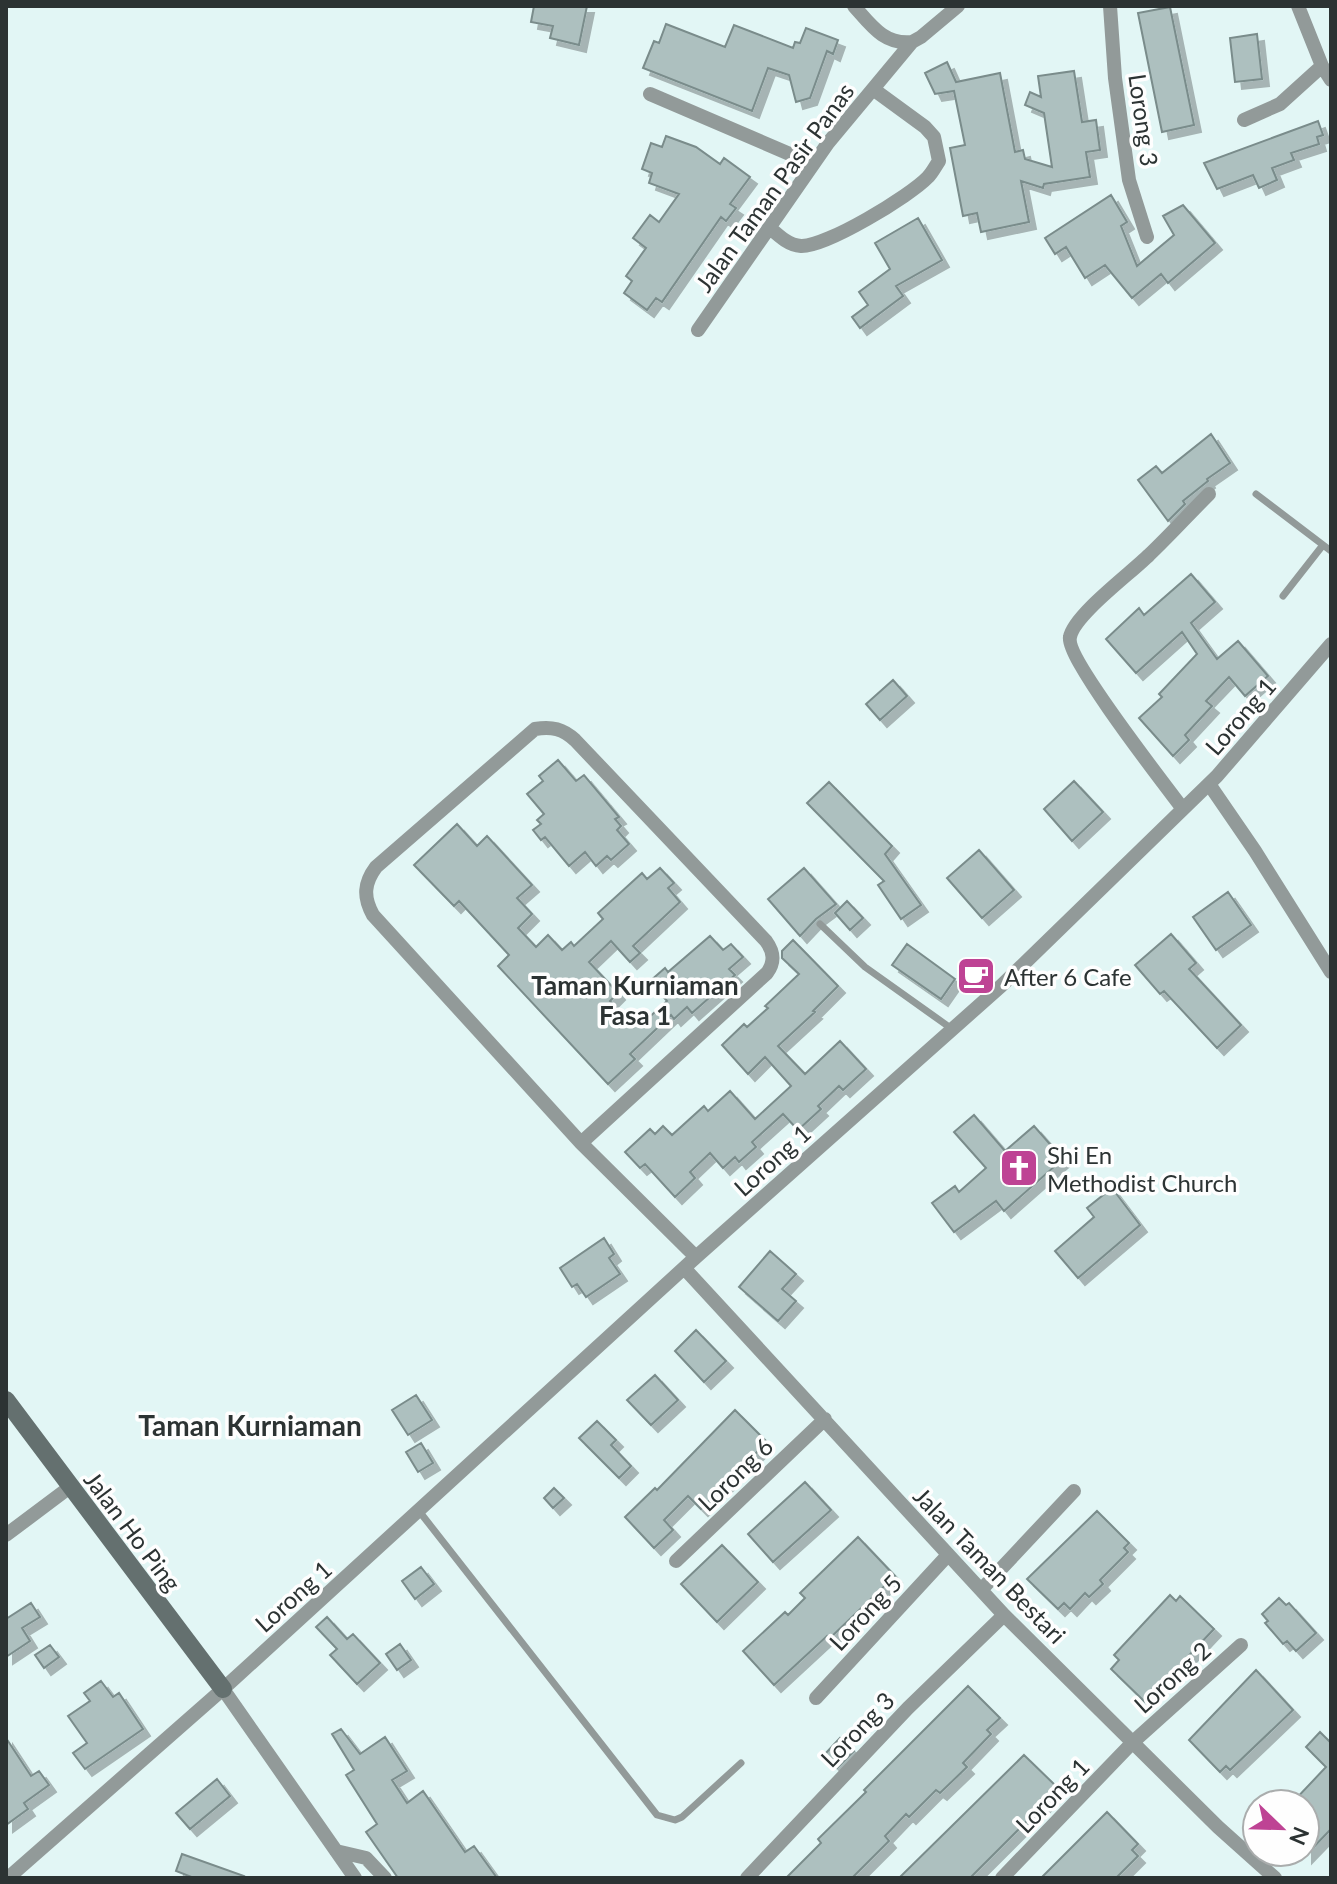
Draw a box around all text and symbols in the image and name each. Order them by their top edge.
street label: Lorong 3 [1123,72,1165,168]
street label: Jalan Taman Pasir Panas [689,77,859,297]
street label: Lorong 1 [1199,671,1281,761]
cafe icon: After 6 Cafe [955,955,997,997]
place label: After 6 Cafe [1004,962,1132,991]
district label: Taman Kurniaman Fasa 1 [531,969,739,1031]
street label: Lorong 1 [728,1118,816,1202]
place label: Shi En Methodist Church [1047,1140,1237,1197]
church icon: Shi En Methodist Church [998,1147,1040,1189]
district label: Taman Kurniaman [138,1408,362,1442]
street label: Lorong 6 [692,1431,778,1517]
street label: Jalan Ho Ping [79,1465,187,1597]
street label: Jalan Taman Bestari [908,1481,1072,1649]
street label: Lorong 1 [249,1554,337,1638]
street label: Lorong 5 [823,1568,907,1656]
street label: Lorong 2 [1128,1635,1216,1719]
street label: Lorong 3 [814,1686,900,1772]
street label: Lorong 1 [1009,1752,1095,1838]
north arrow [1241,1788,1321,1868]
text: N [1284,1823,1316,1849]

